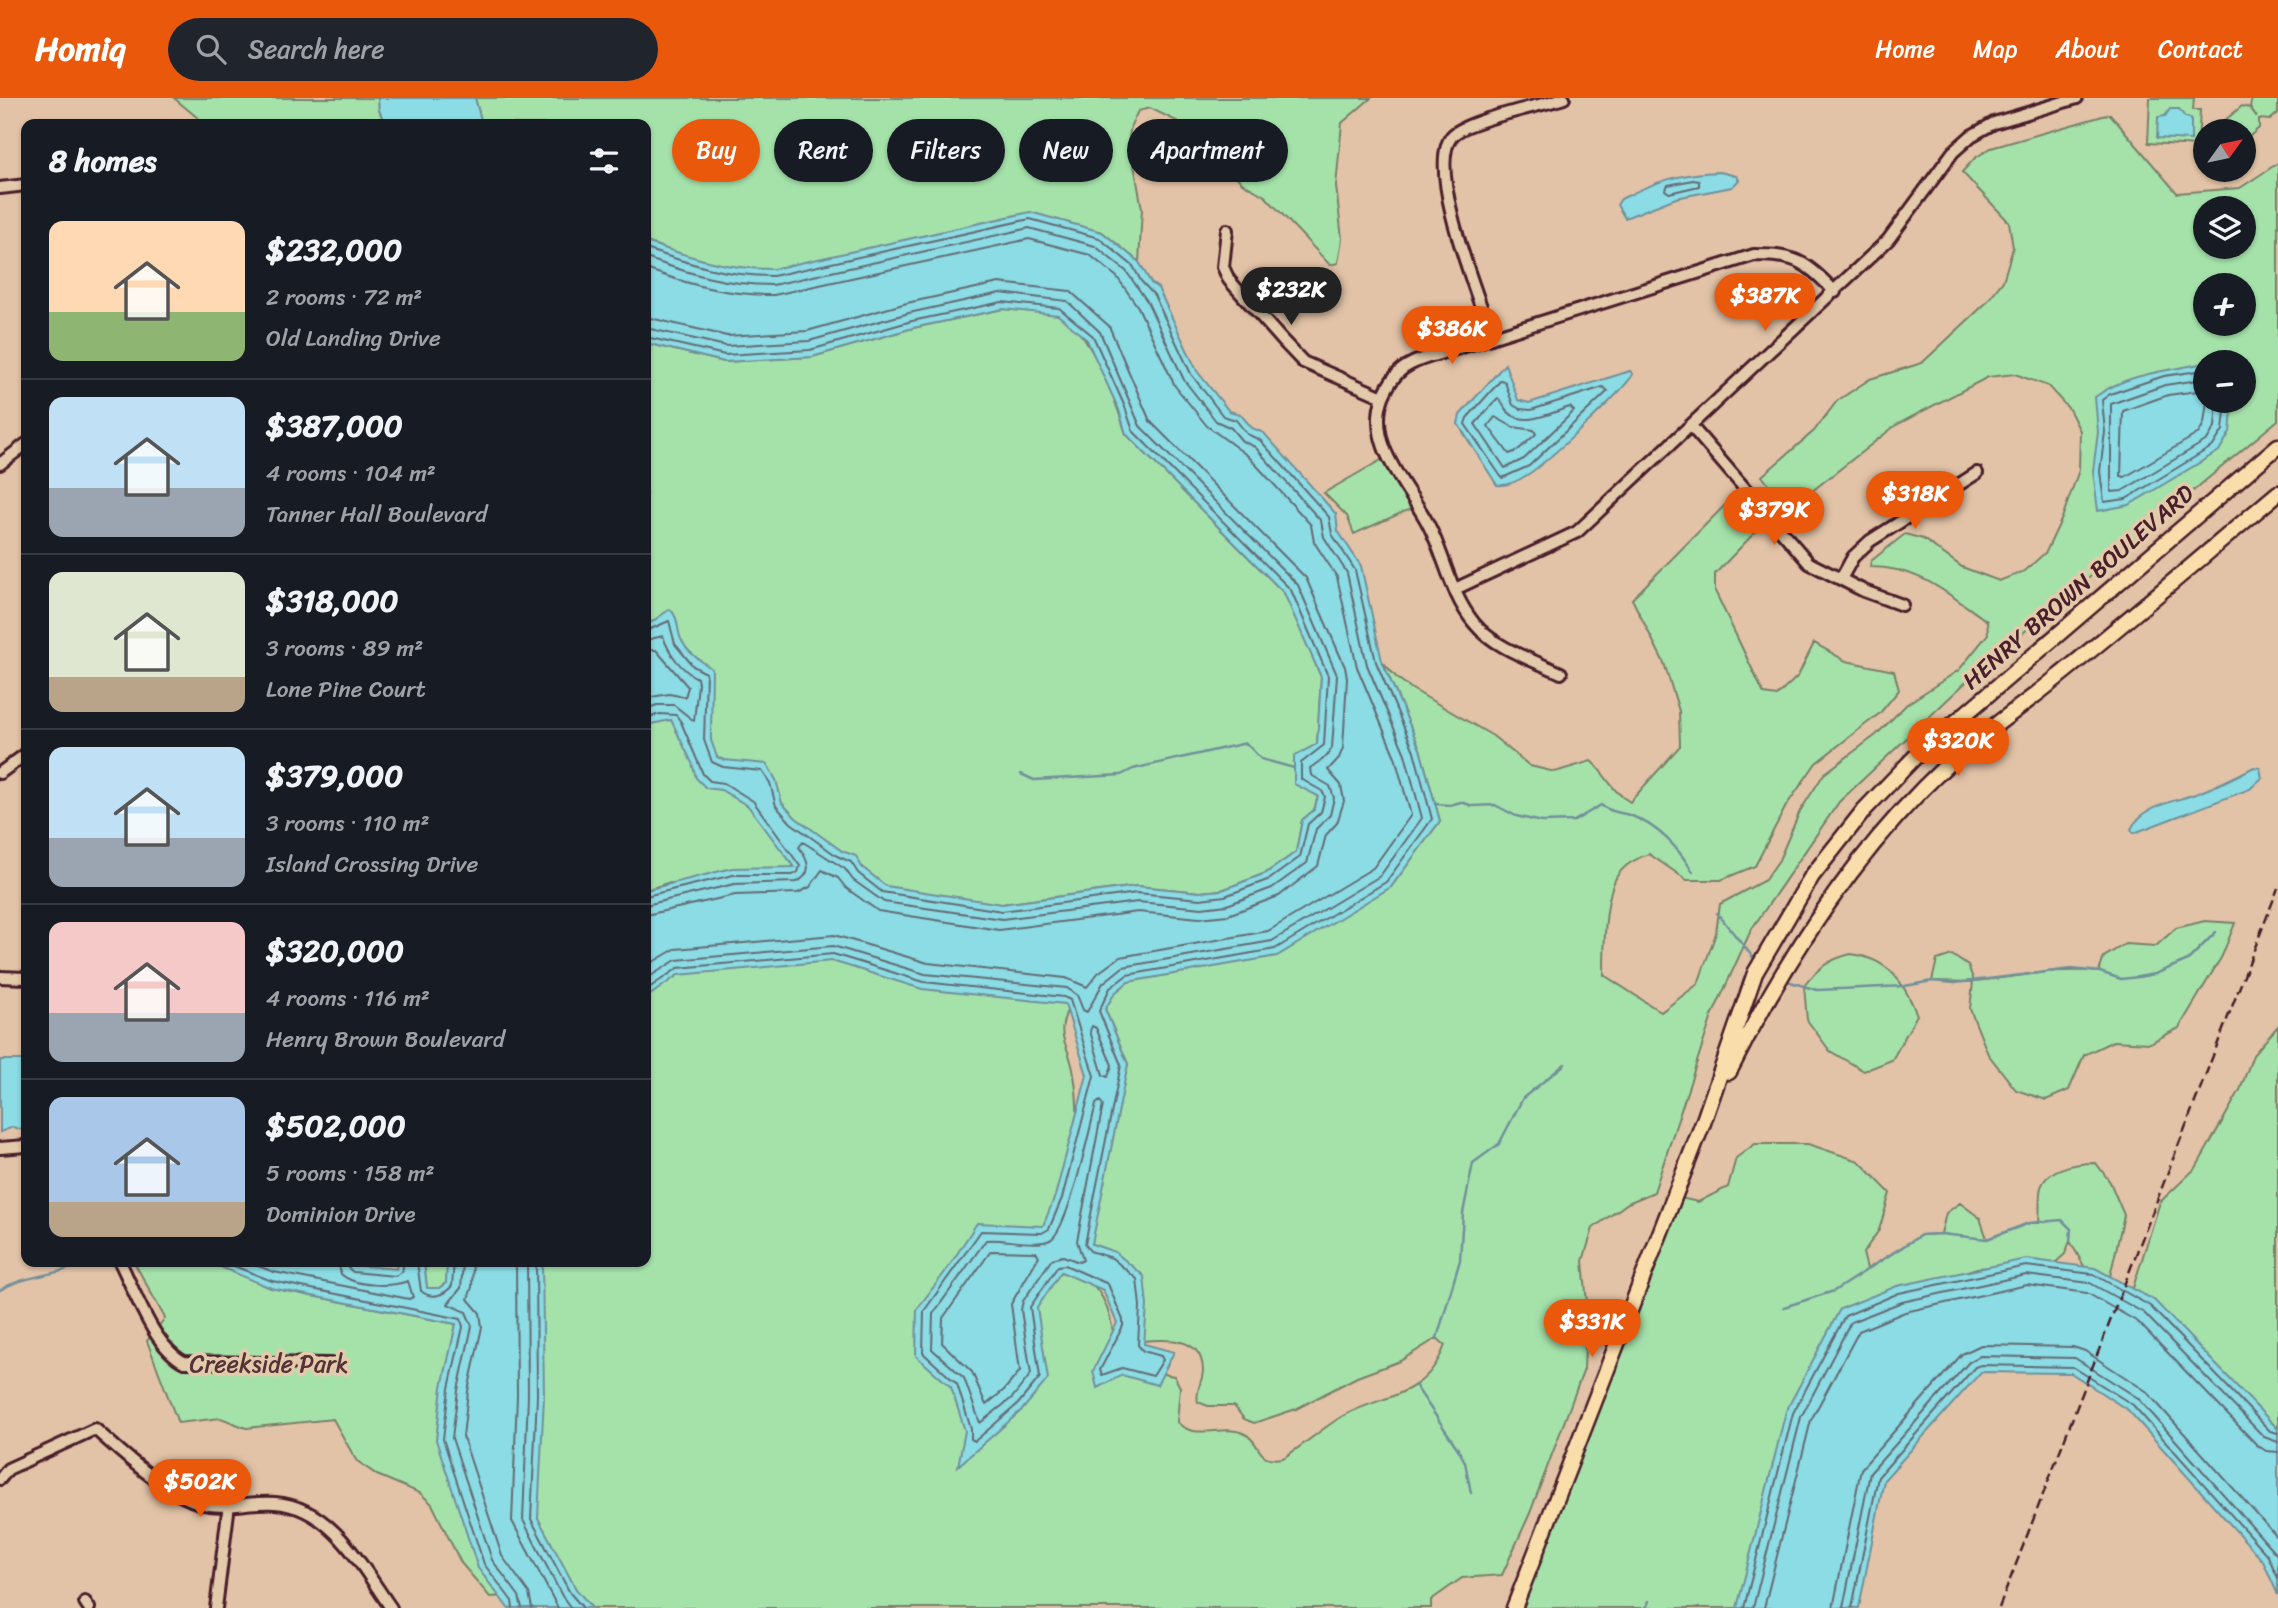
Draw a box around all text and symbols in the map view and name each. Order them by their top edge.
search box [168,18,658,81]
text: Homiq [35,20,126,78]
text: Search here [248,26,385,72]
text: Home [1875,28,1935,70]
text: Map [1973,28,2017,70]
text: About [2055,28,2120,70]
text: Contact [2158,28,2243,70]
icon: search [192,30,230,68]
chip: Buy [672,119,760,182]
chip: Rent [774,119,873,182]
chip: Filters [887,119,1005,182]
chip: New [1019,119,1113,182]
chip: Apartment [1127,119,1288,182]
north arrow [2193,119,2256,182]
map controls [2193,119,2256,413]
text: 8 homes [49,134,157,188]
icon: filters [585,142,623,180]
button: layers [2193,196,2256,259]
text: $232,000 [266,223,402,277]
icon: home [105,249,189,333]
pin: $232K [1242,268,1340,327]
text: $232K [1257,269,1325,310]
button: + [2193,273,2256,336]
pin: $387K [1716,274,1814,333]
text: $387K [1730,275,1800,316]
text: 2 rooms · 72 m² [266,277,422,318]
pin: $386K [1403,306,1501,366]
text: $386K [1417,308,1487,349]
text: Old Landing Drive [266,318,441,359]
button: − [2193,350,2256,413]
text: $387,000 [266,399,403,453]
icon: home [105,425,189,509]
text: 4 rooms · 104 m² [266,453,436,494]
pin: $318K [1866,472,1964,531]
text: $318K [1882,473,1948,514]
street label: HENRY BROWN BOULEVARD [1952,473,2204,700]
pin: $379K [1725,488,1823,547]
text: $379K [1739,489,1809,530]
text: Tanner Hall Boulevard [266,494,487,535]
text: $318,000 [266,574,399,628]
icon: home [105,600,189,684]
text: 3 rooms · 89 m² [266,628,423,669]
text: Lone Pine Court [266,669,426,710]
pin: $320K [1909,718,2007,778]
text: $320K [1923,720,1993,761]
text: $379,000 [266,749,403,803]
icon: home [105,775,189,859]
text: 3 rooms · 110 m² [266,803,430,844]
text: Island Crossing Drive [266,844,478,885]
text: $320,000 [266,924,404,978]
icon: home [105,950,189,1034]
text: 4 rooms · 116 m² [266,978,430,1019]
text: Henry Brown Boulevard [266,1019,505,1060]
text: $502,000 [266,1099,406,1153]
icon: home [105,1125,189,1209]
text: 5 rooms · 158 m² [266,1153,435,1194]
text: Dominion Drive [266,1194,416,1235]
pin: $331K [1543,1300,1641,1359]
text: $331K [1560,1301,1624,1342]
park label: Creekside Park [189,1343,349,1385]
pin: $502K [151,1460,249,1519]
text: $502K [164,1461,236,1502]

